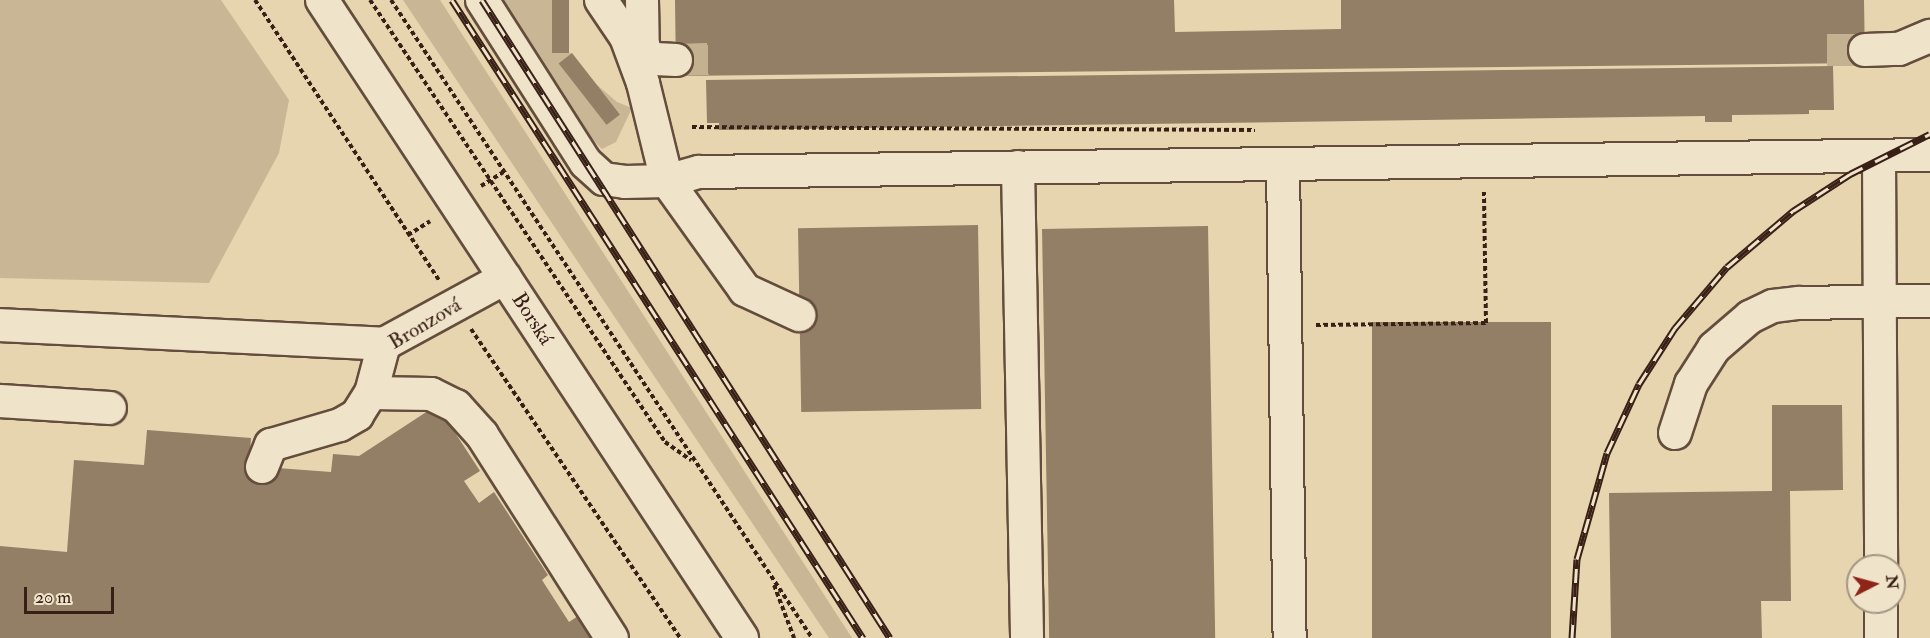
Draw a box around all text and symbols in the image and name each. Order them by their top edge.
street label: Borská [506,288,558,350]
street label: Bronzová [384,293,466,355]
north arrow [1846,554,1906,614]
text: N [1881,574,1903,590]
scale bar [27,575,117,613]
text: 20 m [35,586,71,609]

